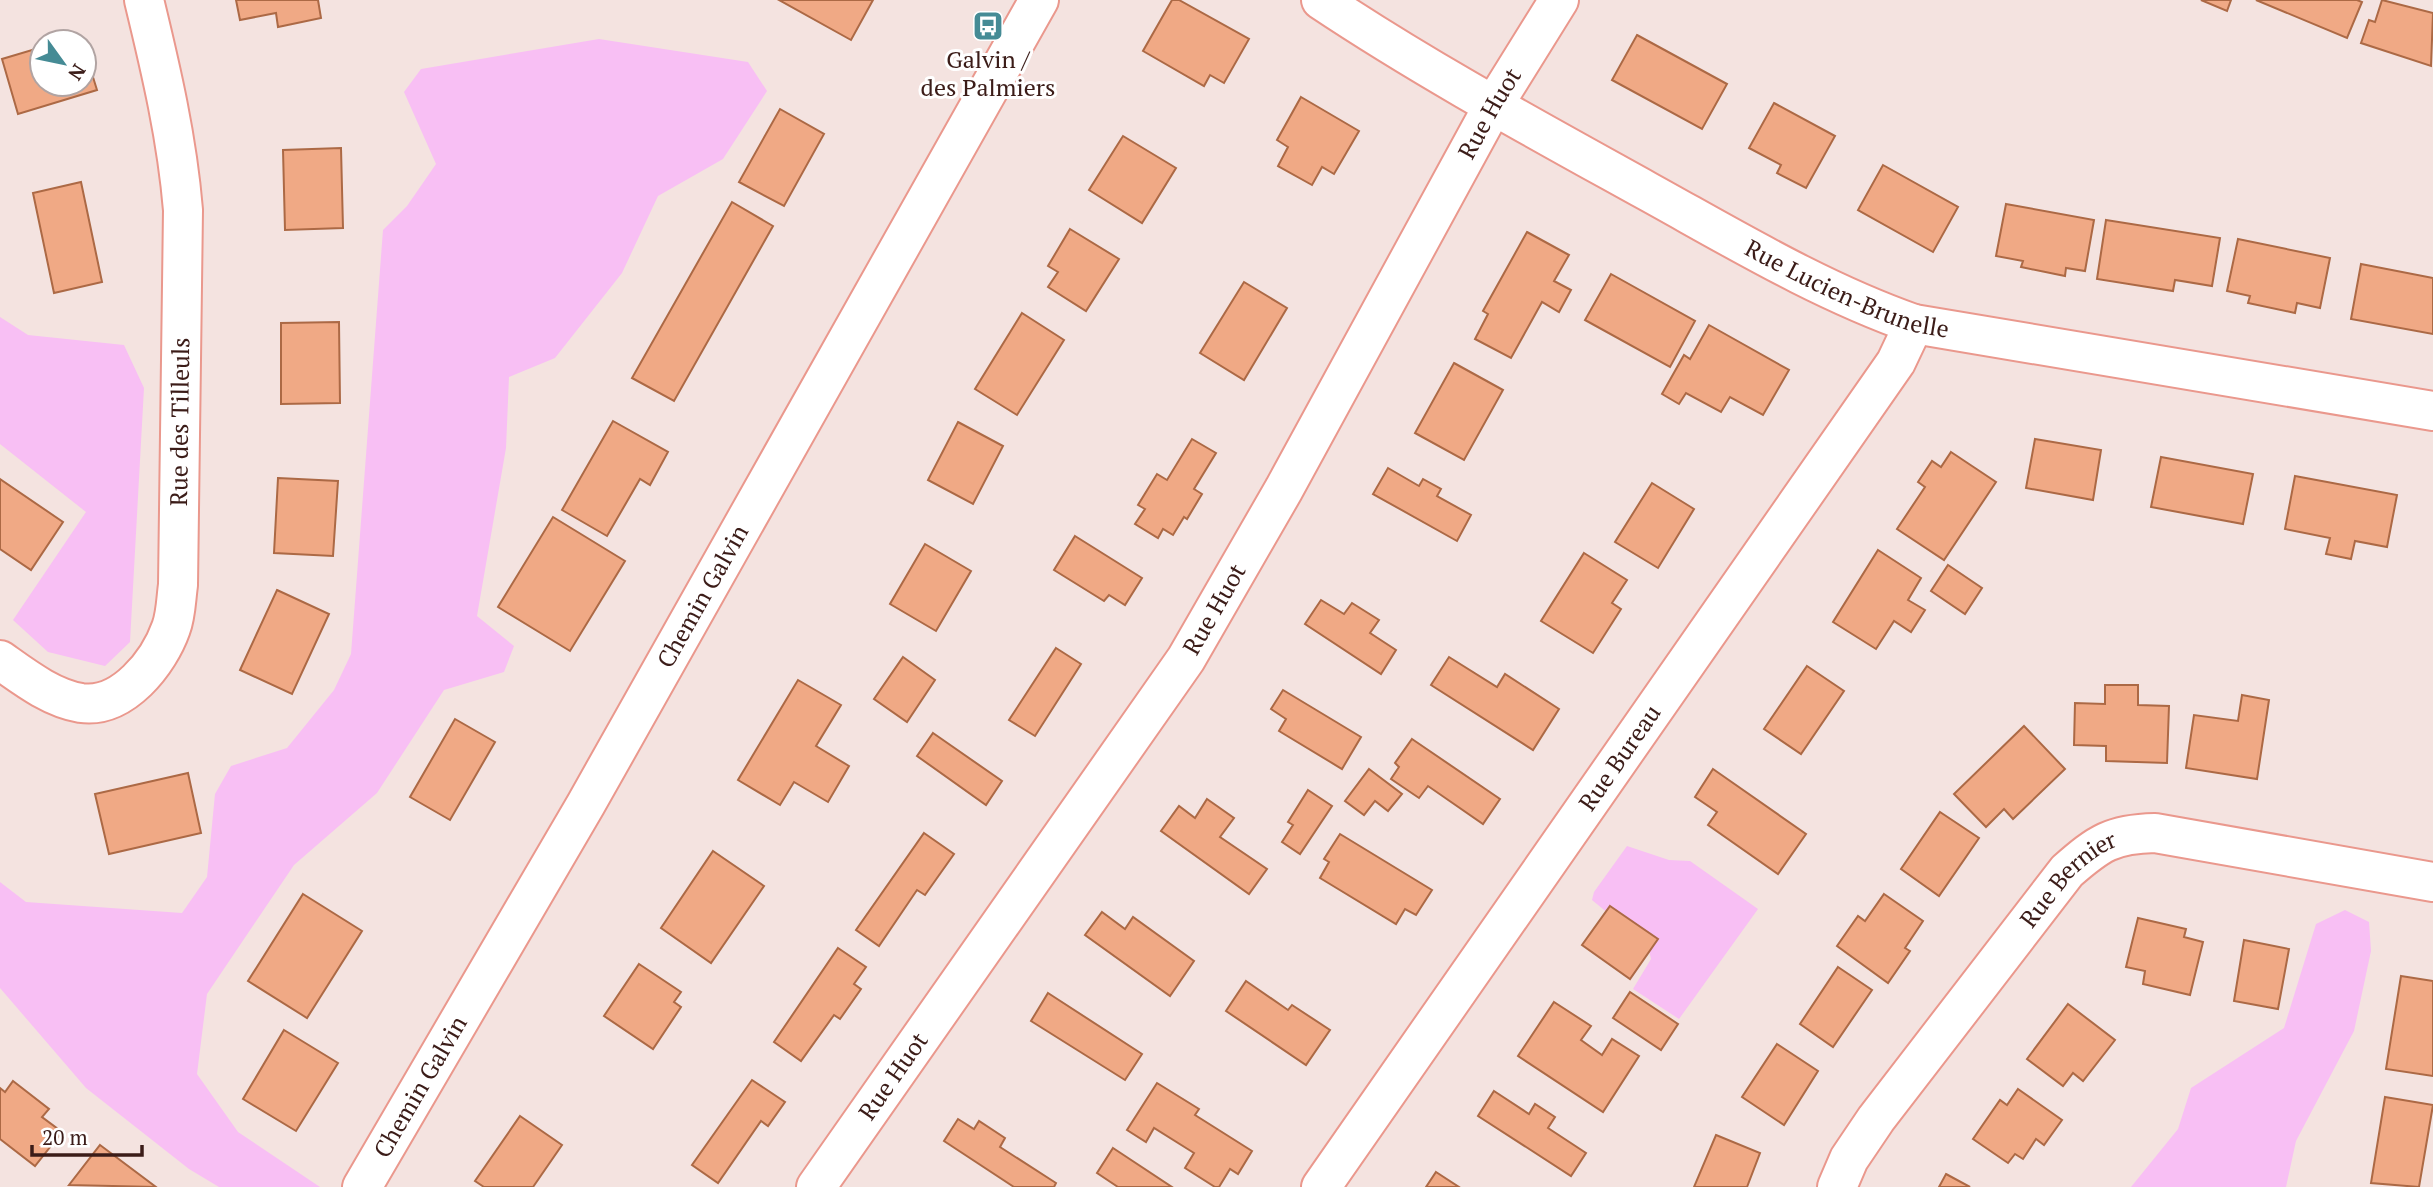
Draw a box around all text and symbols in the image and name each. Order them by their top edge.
bus stop icon: Galvin / des Palmiers [971,9,1005,43]
north arrow [28,28,98,98]
place label: Galvin / des Palmiers [921,43,1055,103]
text: N [63,60,92,86]
street label: Rue Huot [1450,61,1528,164]
street label: Rue Lucien-Brunelle [1740,232,1952,345]
street label: Rue des Tilleuls [162,337,196,506]
street label: Chemin Galvin [649,519,755,673]
street label: Rue Huot [1175,557,1253,660]
street label: Rue Bureau [1571,698,1668,817]
street label: Rue Bernier [2012,822,2121,934]
street label: Chemin Galvin [366,1010,474,1163]
street label: Rue Huot [851,1026,935,1126]
scale bar [32,1114,142,1158]
text: 20 m [42,1123,88,1151]

